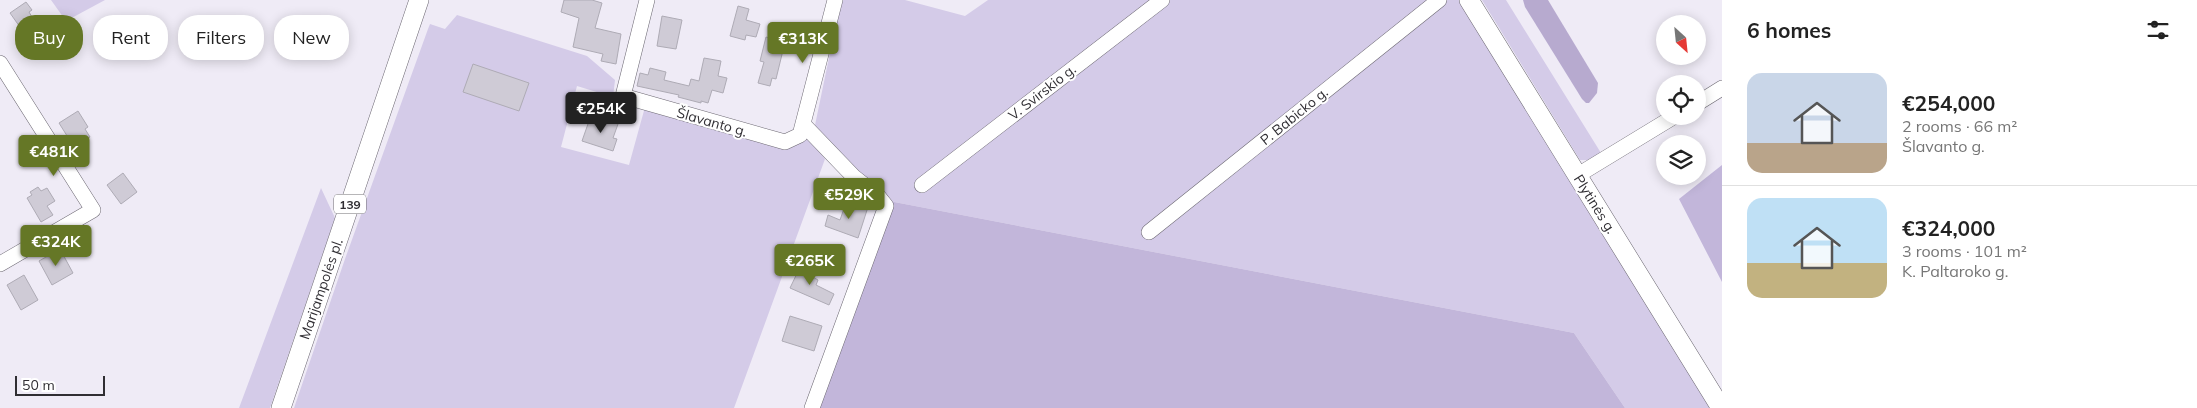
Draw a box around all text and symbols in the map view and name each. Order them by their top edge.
chip: Buy [15,15,83,60]
chip: Rent [93,15,168,60]
chip: Filters [178,15,264,60]
chip: New [274,15,349,60]
north arrow [1656,15,1706,65]
map controls [1656,15,1706,185]
icon: filters [2144,16,2172,44]
text: 6 homes [1747,17,1831,43]
pin: €313K [768,22,838,64]
text: €313K [778,28,828,48]
street label: V. Svirskio g. [1005,60,1079,124]
button: locate [1656,75,1706,125]
street label: P. Babicko g. [1256,83,1332,149]
text: €254,000 [1902,90,1995,116]
pin: €254K [566,92,636,134]
icon: home [1787,93,1847,153]
text: €254K [576,98,626,118]
street label: Šlavanto g. [675,103,749,141]
text: 2 rooms · 66 m² [1902,116,2017,136]
pin: €481K [19,134,89,177]
button: layers [1656,135,1706,185]
text: Šlavanto g. [1902,136,1985,156]
text: €481K [29,141,79,161]
street label: Plytinės g. [1570,171,1620,237]
pin: €529K [814,178,884,220]
text: €529K [824,184,874,204]
road number: 139 [334,194,366,213]
text: €324,000 [1902,215,1995,241]
icon: home [1787,218,1847,278]
pin: €324K [21,224,91,267]
text: €324K [31,231,81,251]
street label: Marijampolės pl. [295,236,347,342]
text: 3 rooms · 101 m² [1902,241,2027,261]
pin: €265K [775,244,845,286]
text: €265K [785,250,835,270]
text: K. Paltaroko g. [1902,261,2008,281]
scale bar [15,373,105,396]
text: 50 m [22,376,55,394]

